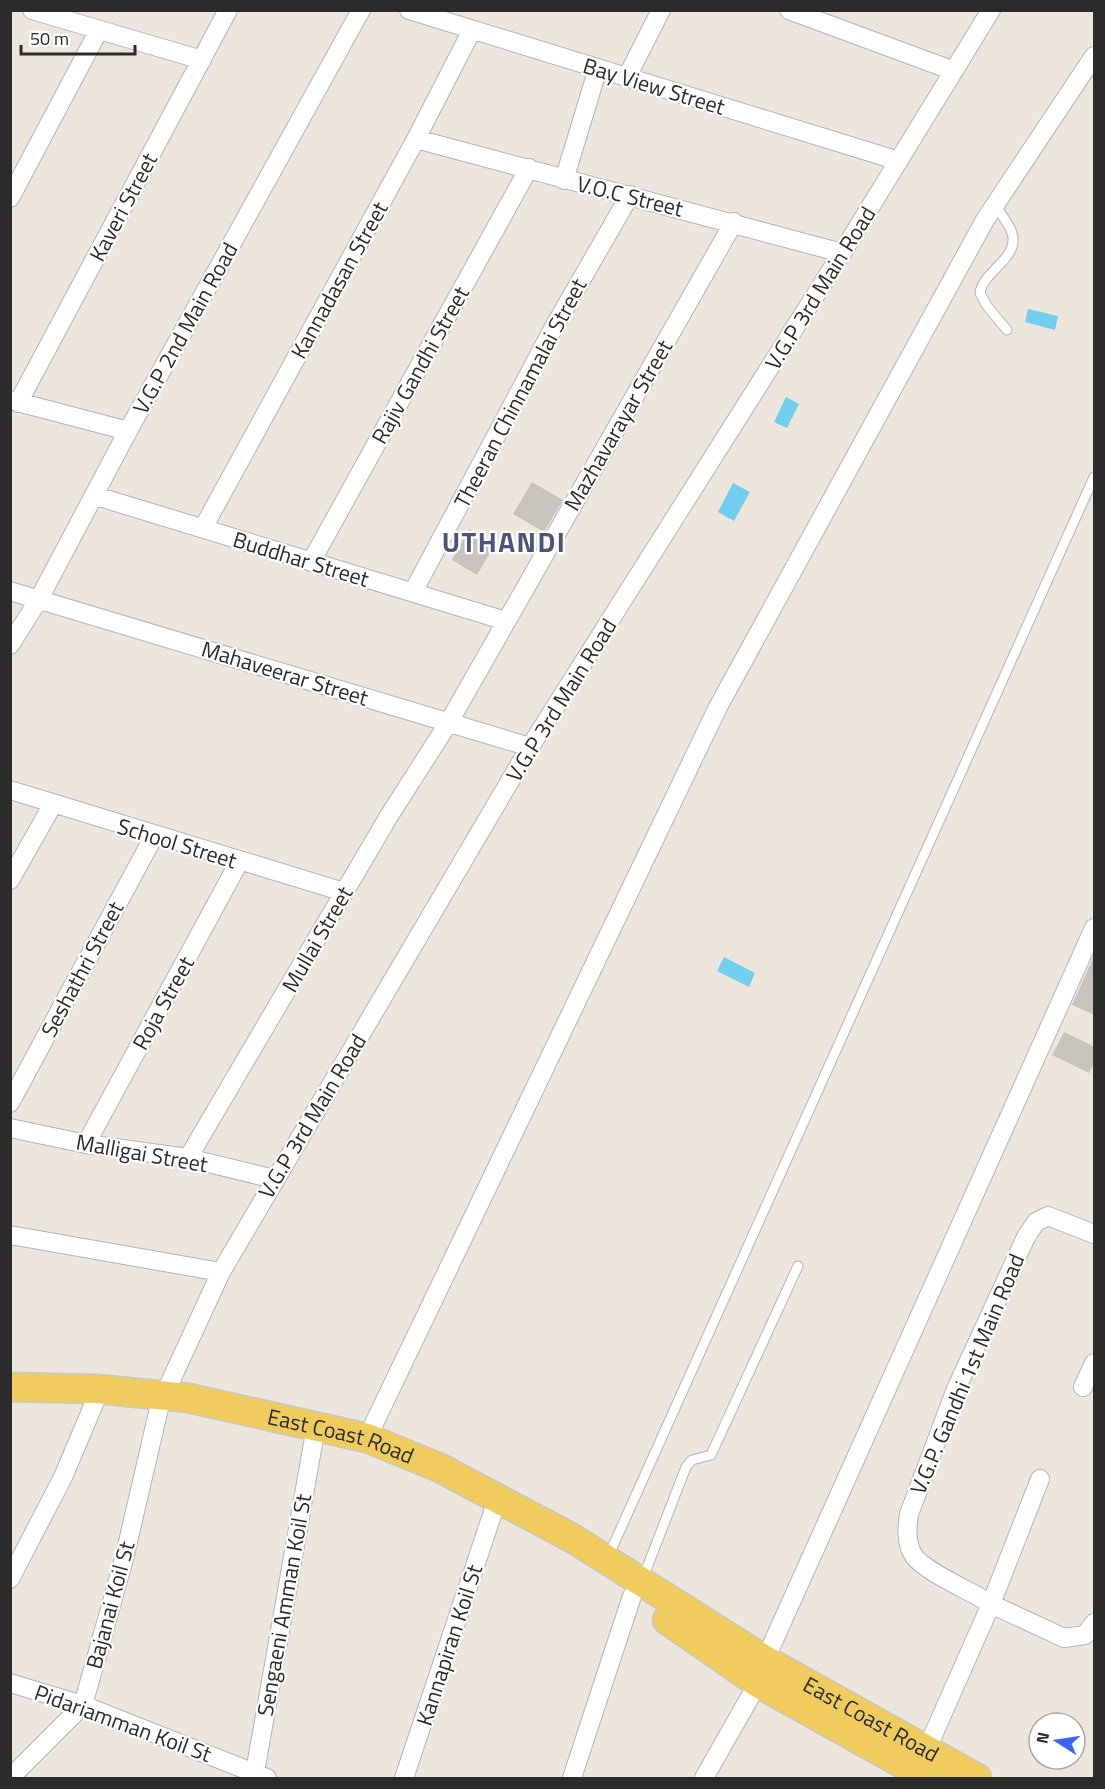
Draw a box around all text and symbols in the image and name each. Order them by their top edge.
scale bar [21,18,135,56]
text: 50 m [30,25,69,52]
street label: Bay View Street [579,48,729,124]
street label: Kaveri Street [80,146,166,267]
street label: V.O.C Street [573,166,687,226]
street label: Kannadasan Street [282,195,397,365]
street label: V.G.P 3rd Main Road [756,200,884,376]
street label: V.G.P 2nd Main Road [124,236,246,420]
street label: Theeran Chinnamalai Street [445,272,595,514]
street label: Rajiv Gandhi Street [363,280,478,450]
street label: Mazhavarayar Street [555,333,681,517]
district label: UTHANDI [442,520,566,563]
street label: Buddhar Street [229,522,373,596]
street label: V.G.P 3rd Main Road [497,612,625,788]
street label: Mahaveerar Street [197,632,373,715]
street label: School Street [113,809,241,877]
street label: Mullai Street [273,879,361,998]
street label: Seshathri Street [32,895,132,1043]
street label: Roja Street [123,950,203,1056]
street label: V.G.P 3rd Main Road [249,1027,375,1205]
street label: Malligai Street [73,1125,211,1181]
street label: V.G.P. Gandhi 1st Main Road [901,1248,1033,1500]
street label: East Coast Road [264,1399,419,1473]
street label: Sengaeni Amman Koil St [248,1491,320,1719]
street label: Bajanai Koil St [77,1537,143,1673]
street label: Kannapiran Koil St [407,1560,491,1730]
street label: East Coast Road [797,1668,945,1771]
street label: Pidariamman Koil St [30,1675,217,1771]
north arrow [1027,1711,1087,1771]
text: N [1029,1730,1055,1746]

